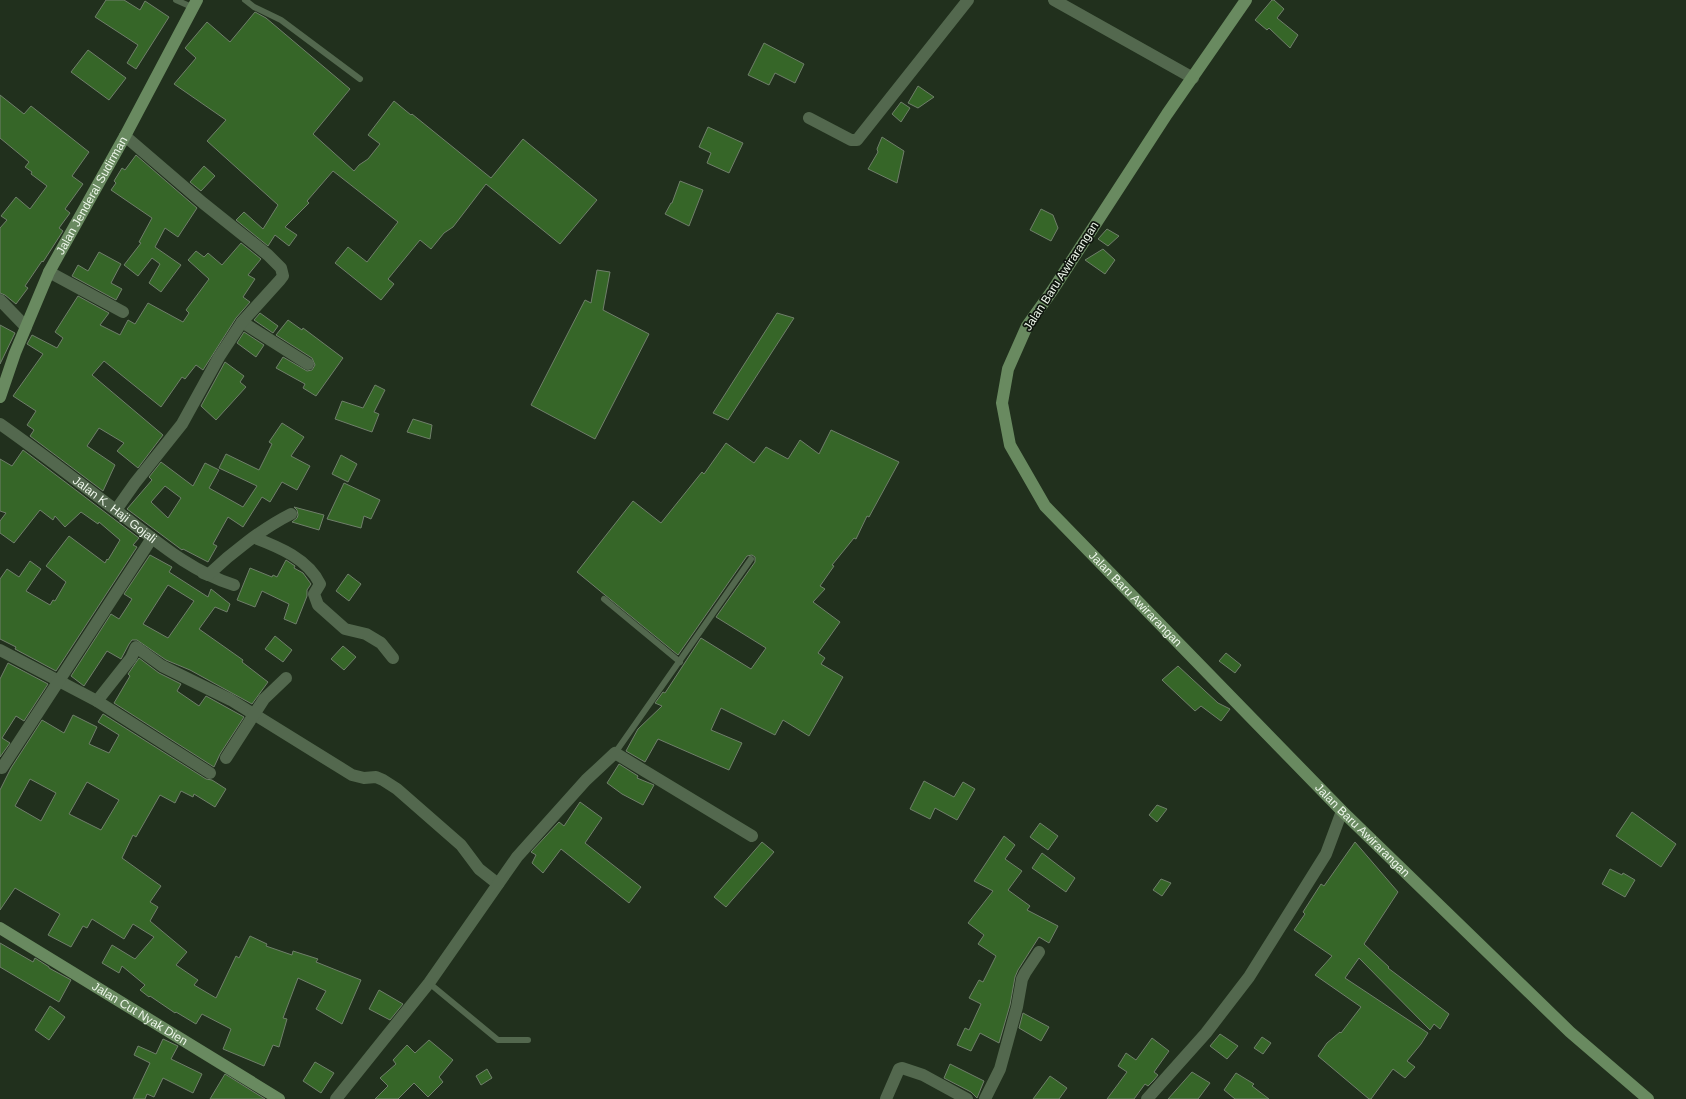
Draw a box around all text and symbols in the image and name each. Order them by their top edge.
street label: Jalan Jenderal Sudirman [53,134,130,257]
street label: Jalan Baru Awirarangan [1020,219,1102,333]
street label: Jalan K. Haji Gojali [70,473,159,546]
street label: Jalan Baru Awirarangan [1086,548,1185,649]
street label: Jalan Baru Awirarangan [1312,780,1413,880]
street label: Jalan Cut Nyak Dien [89,979,190,1048]

